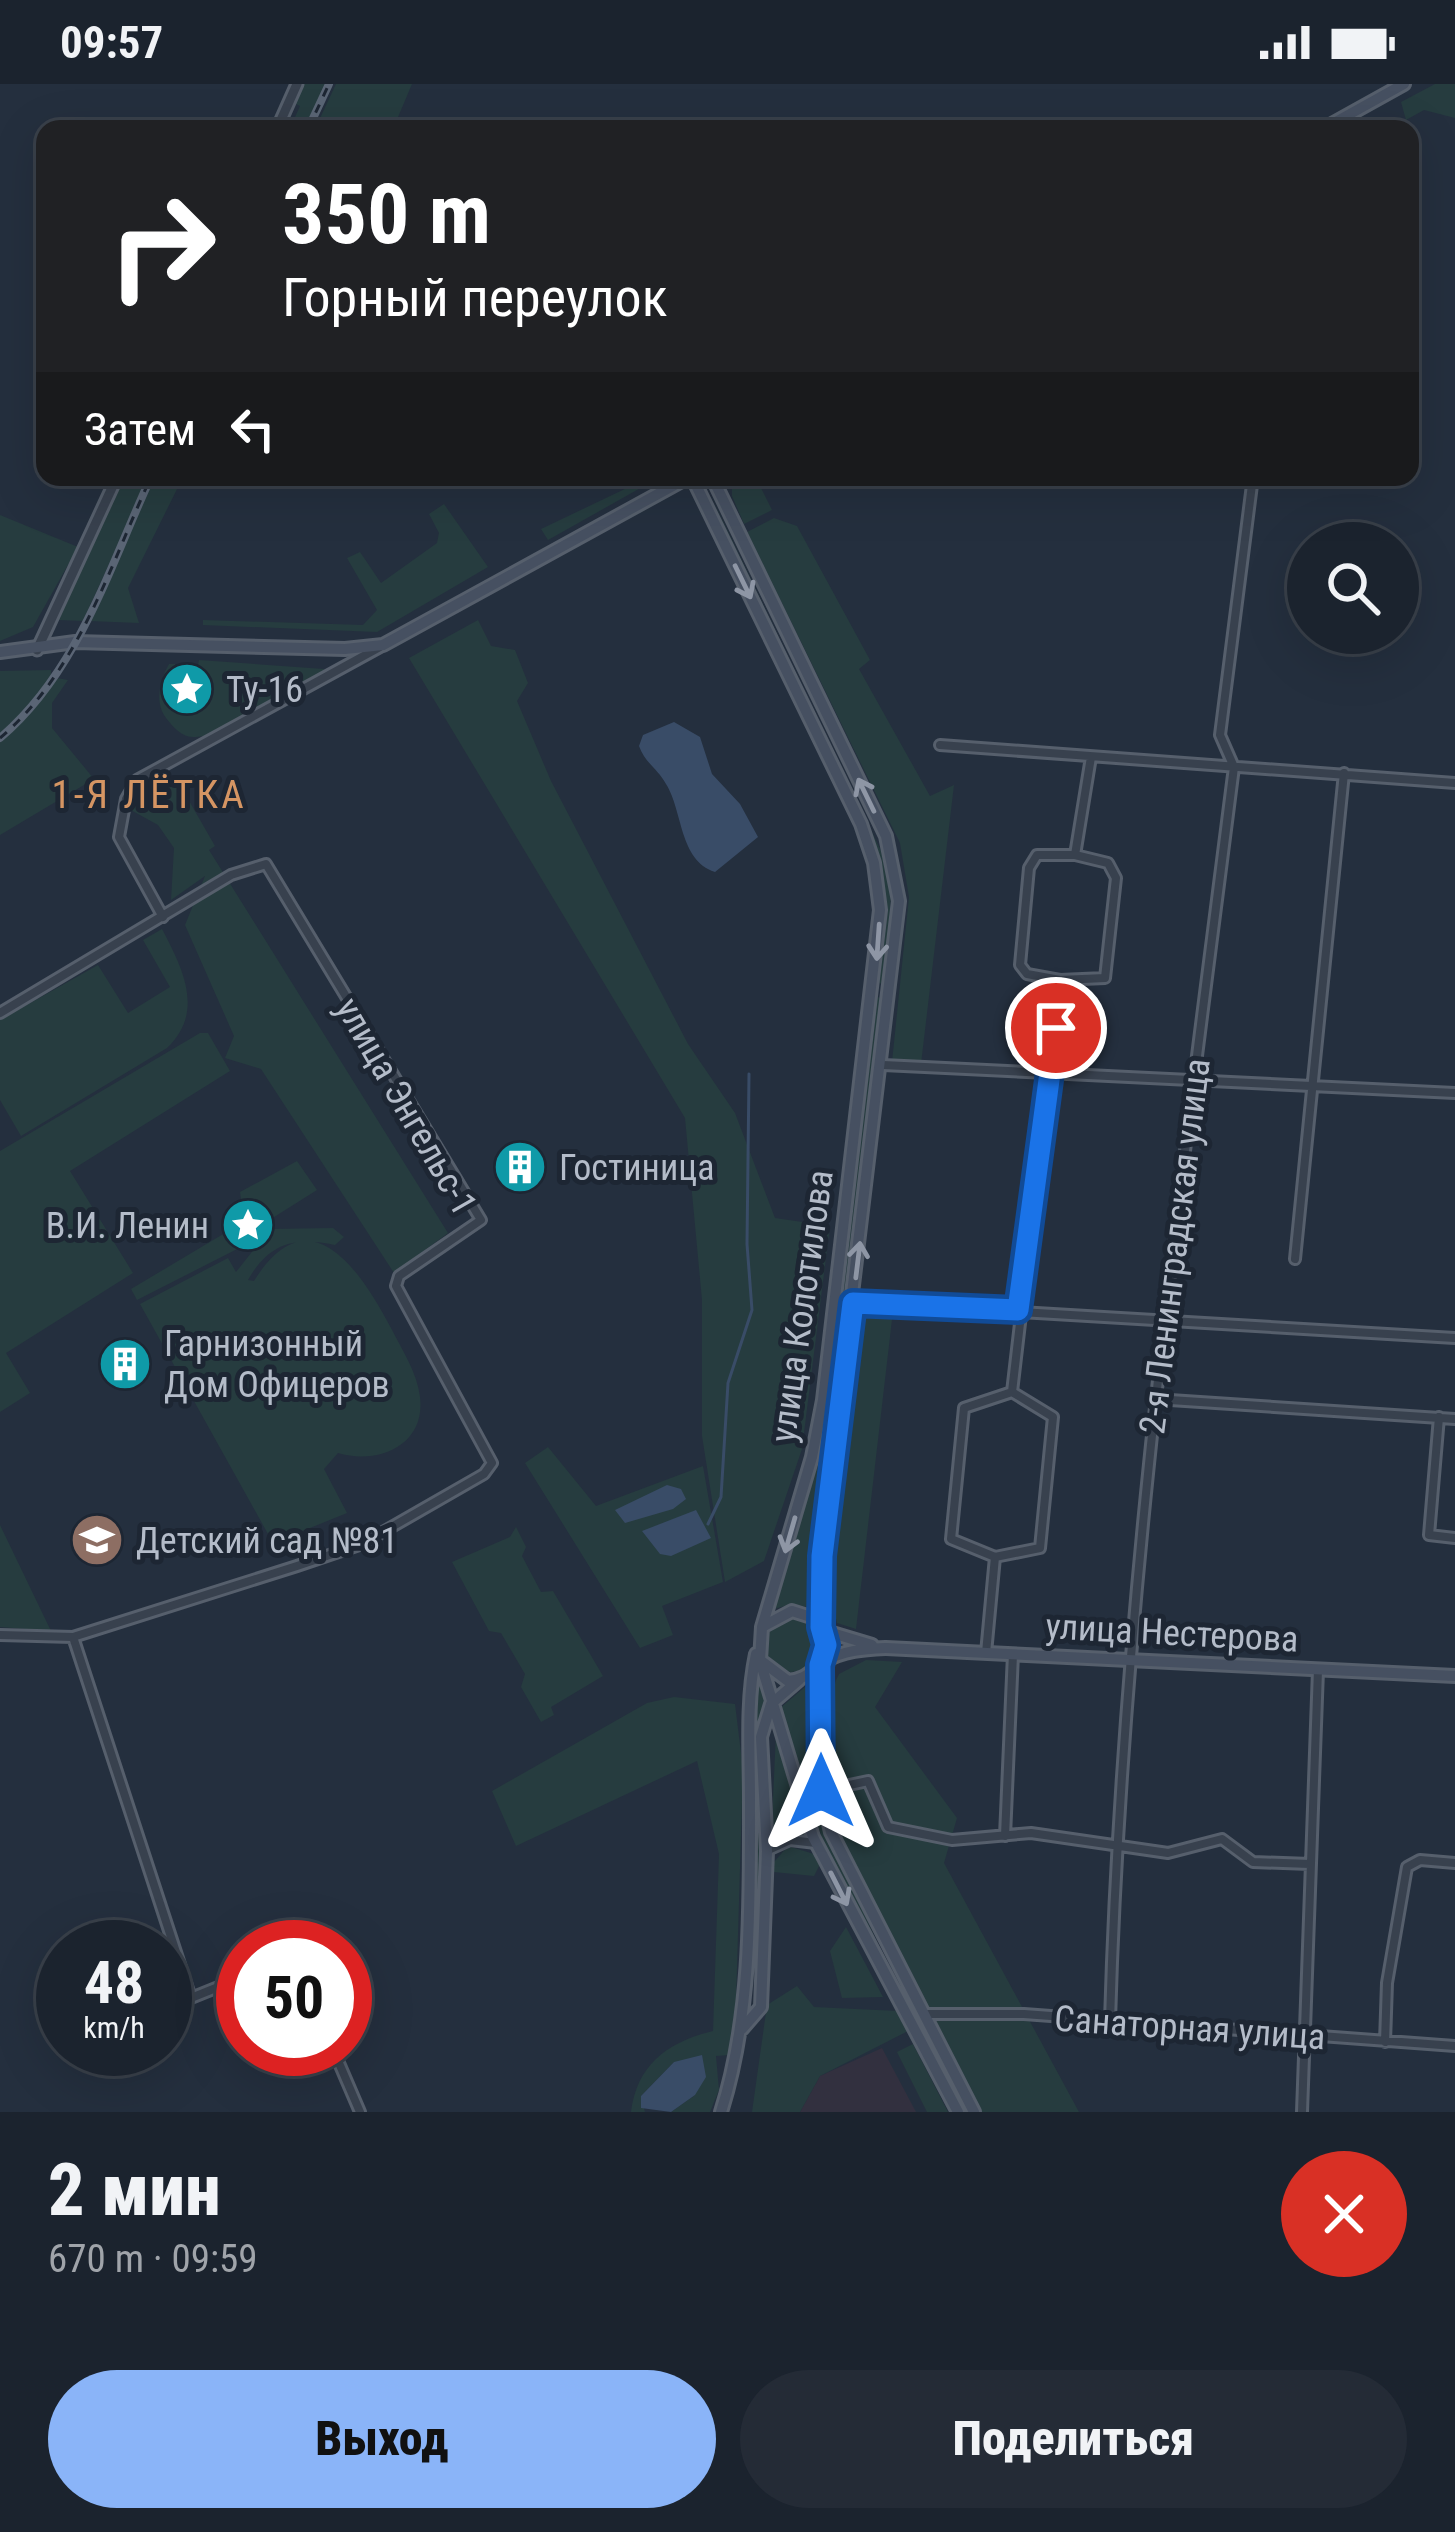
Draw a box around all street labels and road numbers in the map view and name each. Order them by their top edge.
street label: улица Энгельс-1 [327,990,485,1223]
street label: 2-я Ленинградская улица [1131,1056,1219,1436]
street label: улица Колотилова [762,1167,842,1445]
street label: улица Нестерова [1044,1605,1299,1661]
street label: Санаторная улица [1053,1998,1327,2058]

